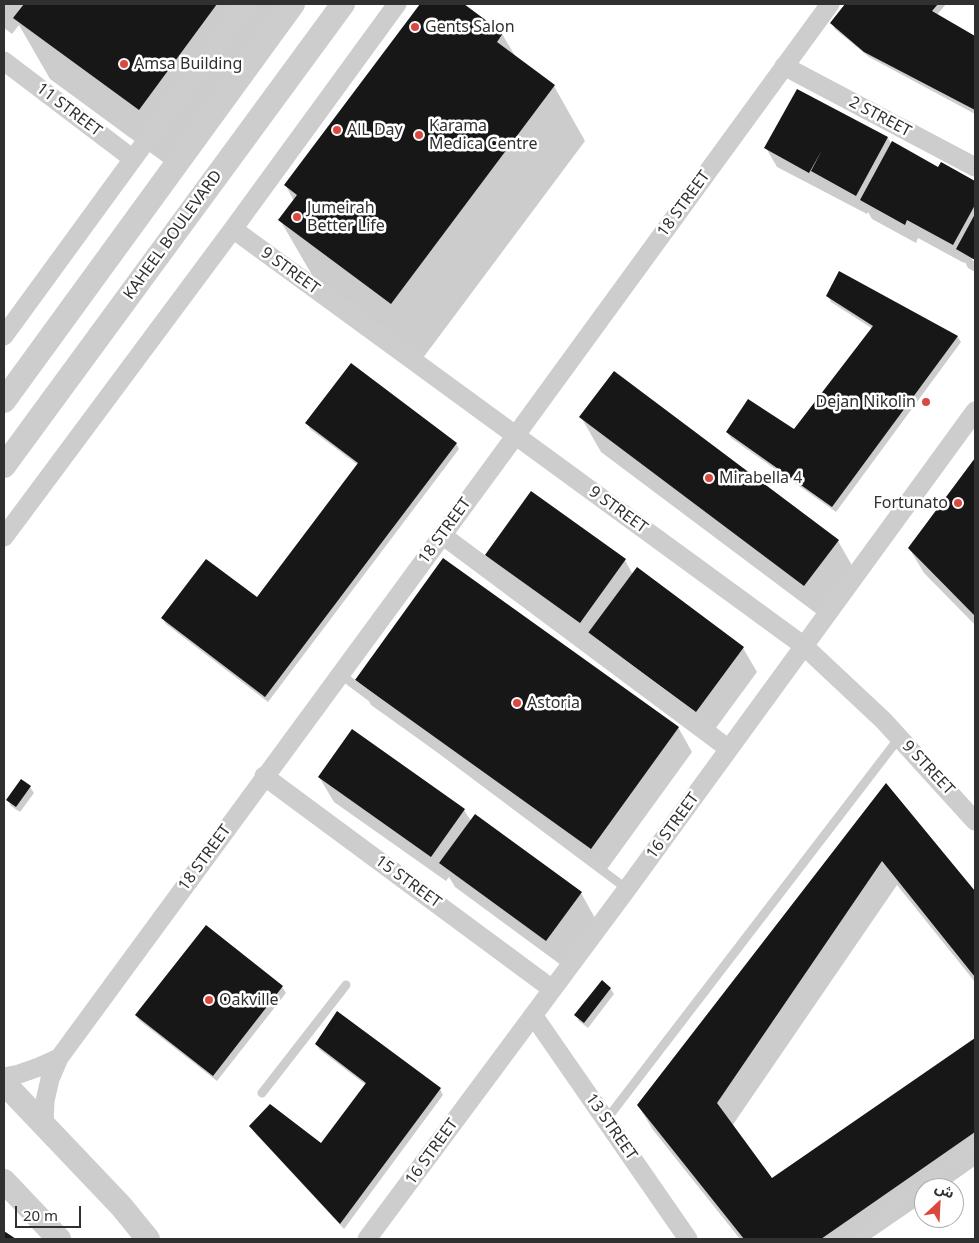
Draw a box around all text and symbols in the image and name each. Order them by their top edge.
place label: Gents Salon [425,17,515,37]
marker: Gents Salon [409,21,421,33]
place label: Amsa Building [134,54,242,74]
marker: Amsa Building [118,58,130,70]
street label: 11 STREET [33,79,105,141]
street label: 2 STREET [846,93,914,141]
place label: Karama Medica Centre [429,116,537,154]
place label: AlL Day [347,120,403,140]
marker: AlL Day [331,124,343,136]
marker: Karama Medica Centre [413,129,425,141]
street label: KAHEEL BOULEVARD [120,167,226,303]
street label: 18 STREET [654,167,714,241]
place label: Jumeirah Better Life [307,198,385,236]
marker: Jumeirah Better Life [291,211,303,223]
street label: 9 STREET [257,243,323,299]
place label: Dejan Nikolin [815,392,916,412]
marker: Dejan Nikolin [920,396,932,408]
place label: Mirabella 4 [719,468,802,488]
marker: Mirabella 4 [703,472,715,484]
street label: 9 STREET [585,482,651,538]
place label: Fortunato [873,493,948,513]
street label: 18 STREET [415,494,475,568]
marker: Fortunato [952,497,964,509]
place label: Astoria [527,693,580,713]
marker: Astoria [511,697,523,709]
street label: 9 STREET [898,737,958,799]
street label: 16 STREET [643,789,703,863]
street label: 18 STREET [175,821,235,895]
street label: 15 STREET [371,852,445,912]
place label: Oakville [219,990,279,1010]
marker: Oakville [203,994,215,1006]
street label: 13 STREET [581,1090,641,1164]
street label: 16 STREET [402,1115,462,1189]
text: ش [932,1177,958,1203]
north arrow [914,1178,964,1228]
scale bar [18,1196,84,1228]
text: 20 m [23,1205,58,1225]

